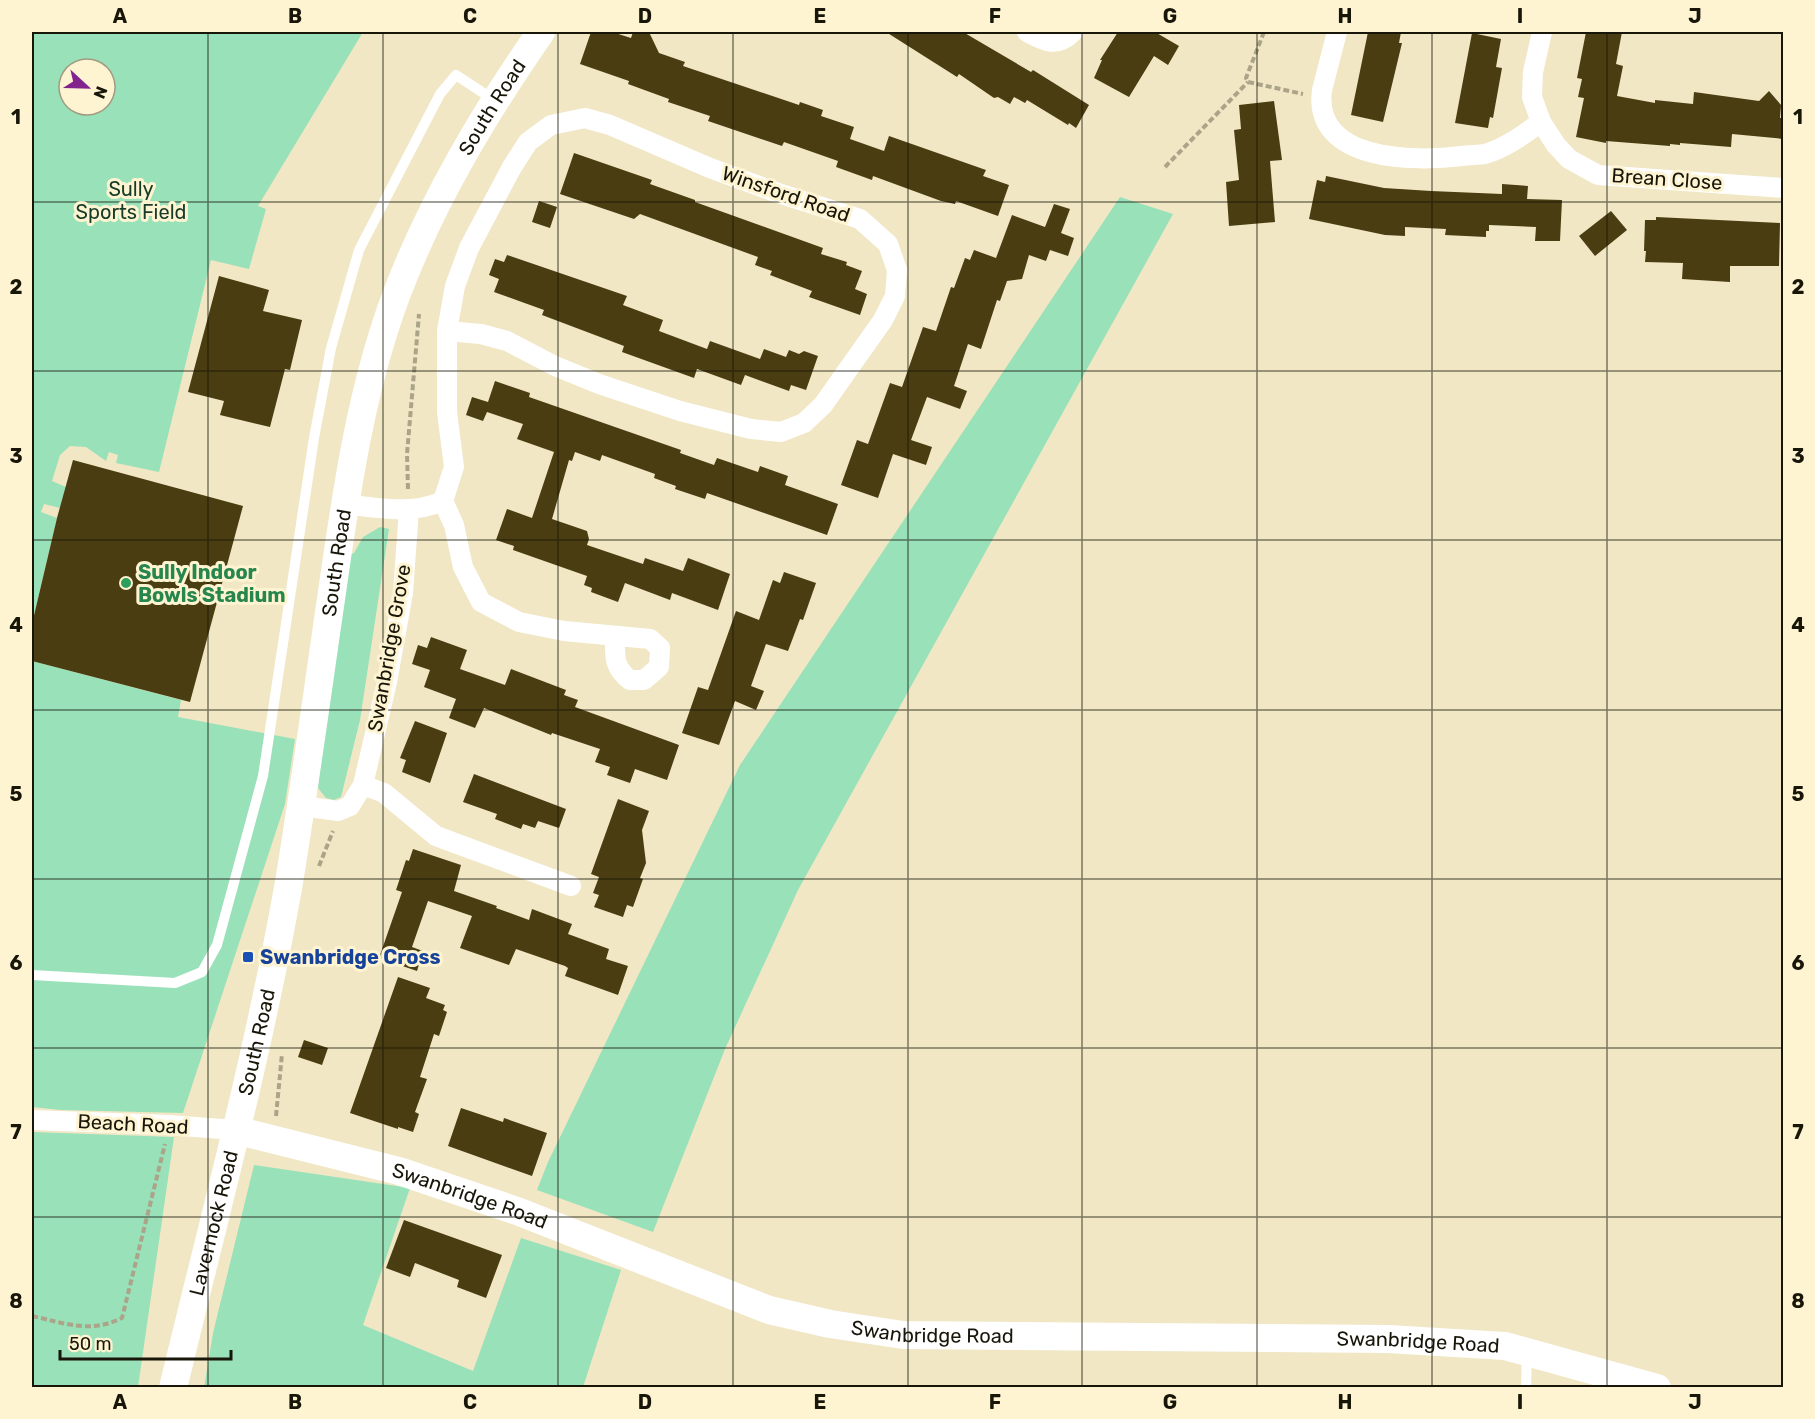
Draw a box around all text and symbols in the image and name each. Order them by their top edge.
text: A [113,4,128,28]
text: B [288,4,302,28]
text: C [463,4,477,28]
text: D [638,4,652,28]
text: E [814,4,826,28]
text: F [989,4,1001,28]
text: G [1163,4,1177,28]
text: H [1338,4,1352,28]
text: I [1517,4,1523,28]
text: J [1688,4,1702,28]
street label: South Road [453,55,531,159]
north arrow [57,57,117,117]
text: N [89,84,111,101]
text: 1 [11,105,21,129]
text: 1 [1793,105,1803,129]
street label: Winsford Road [719,161,853,227]
street label: Brean Close [1611,163,1723,195]
park label: Sully Sports Field [76,177,186,224]
text: 2 [10,275,23,299]
text: 2 [1792,275,1805,299]
text: 3 [9,444,23,468]
text: 3 [1791,444,1805,468]
street label: South Road [317,507,356,618]
place label: Sully Indoor Bowls Stadium [138,560,286,607]
street label: Swanbridge Grove [362,562,416,734]
marker: Sully Indoor Bowls Stadium [119,576,133,590]
text: 4 [9,613,23,637]
text: 4 [1791,613,1805,637]
text: 5 [10,782,23,806]
text: 5 [1792,782,1805,806]
place label: Swanbridge Cross [260,945,441,969]
marker: Swanbridge Cross [241,950,255,964]
text: 6 [9,951,23,975]
text: 6 [1791,951,1805,975]
street label: South Road [233,987,280,1098]
street label: Beach Road [77,1109,189,1139]
text: 7 [10,1120,22,1144]
text: 7 [1792,1120,1804,1144]
street label: Lavernock Road [184,1148,243,1298]
street label: Swanbridge Road [390,1158,551,1234]
text: 8 [9,1289,23,1313]
text: 8 [1791,1289,1805,1313]
street label: Swanbridge Road [849,1315,1014,1348]
scale bar [60,1323,231,1361]
street label: Swanbridge Road [1337,1327,1500,1358]
text: 50 m [69,1333,112,1355]
text: A [113,1390,128,1414]
text: B [288,1390,302,1414]
text: C [463,1390,477,1414]
text: D [638,1390,652,1414]
text: E [814,1390,826,1414]
text: F [989,1390,1001,1414]
text: G [1163,1390,1177,1414]
text: H [1338,1390,1352,1414]
text: I [1517,1390,1523,1414]
text: J [1688,1390,1702,1414]

